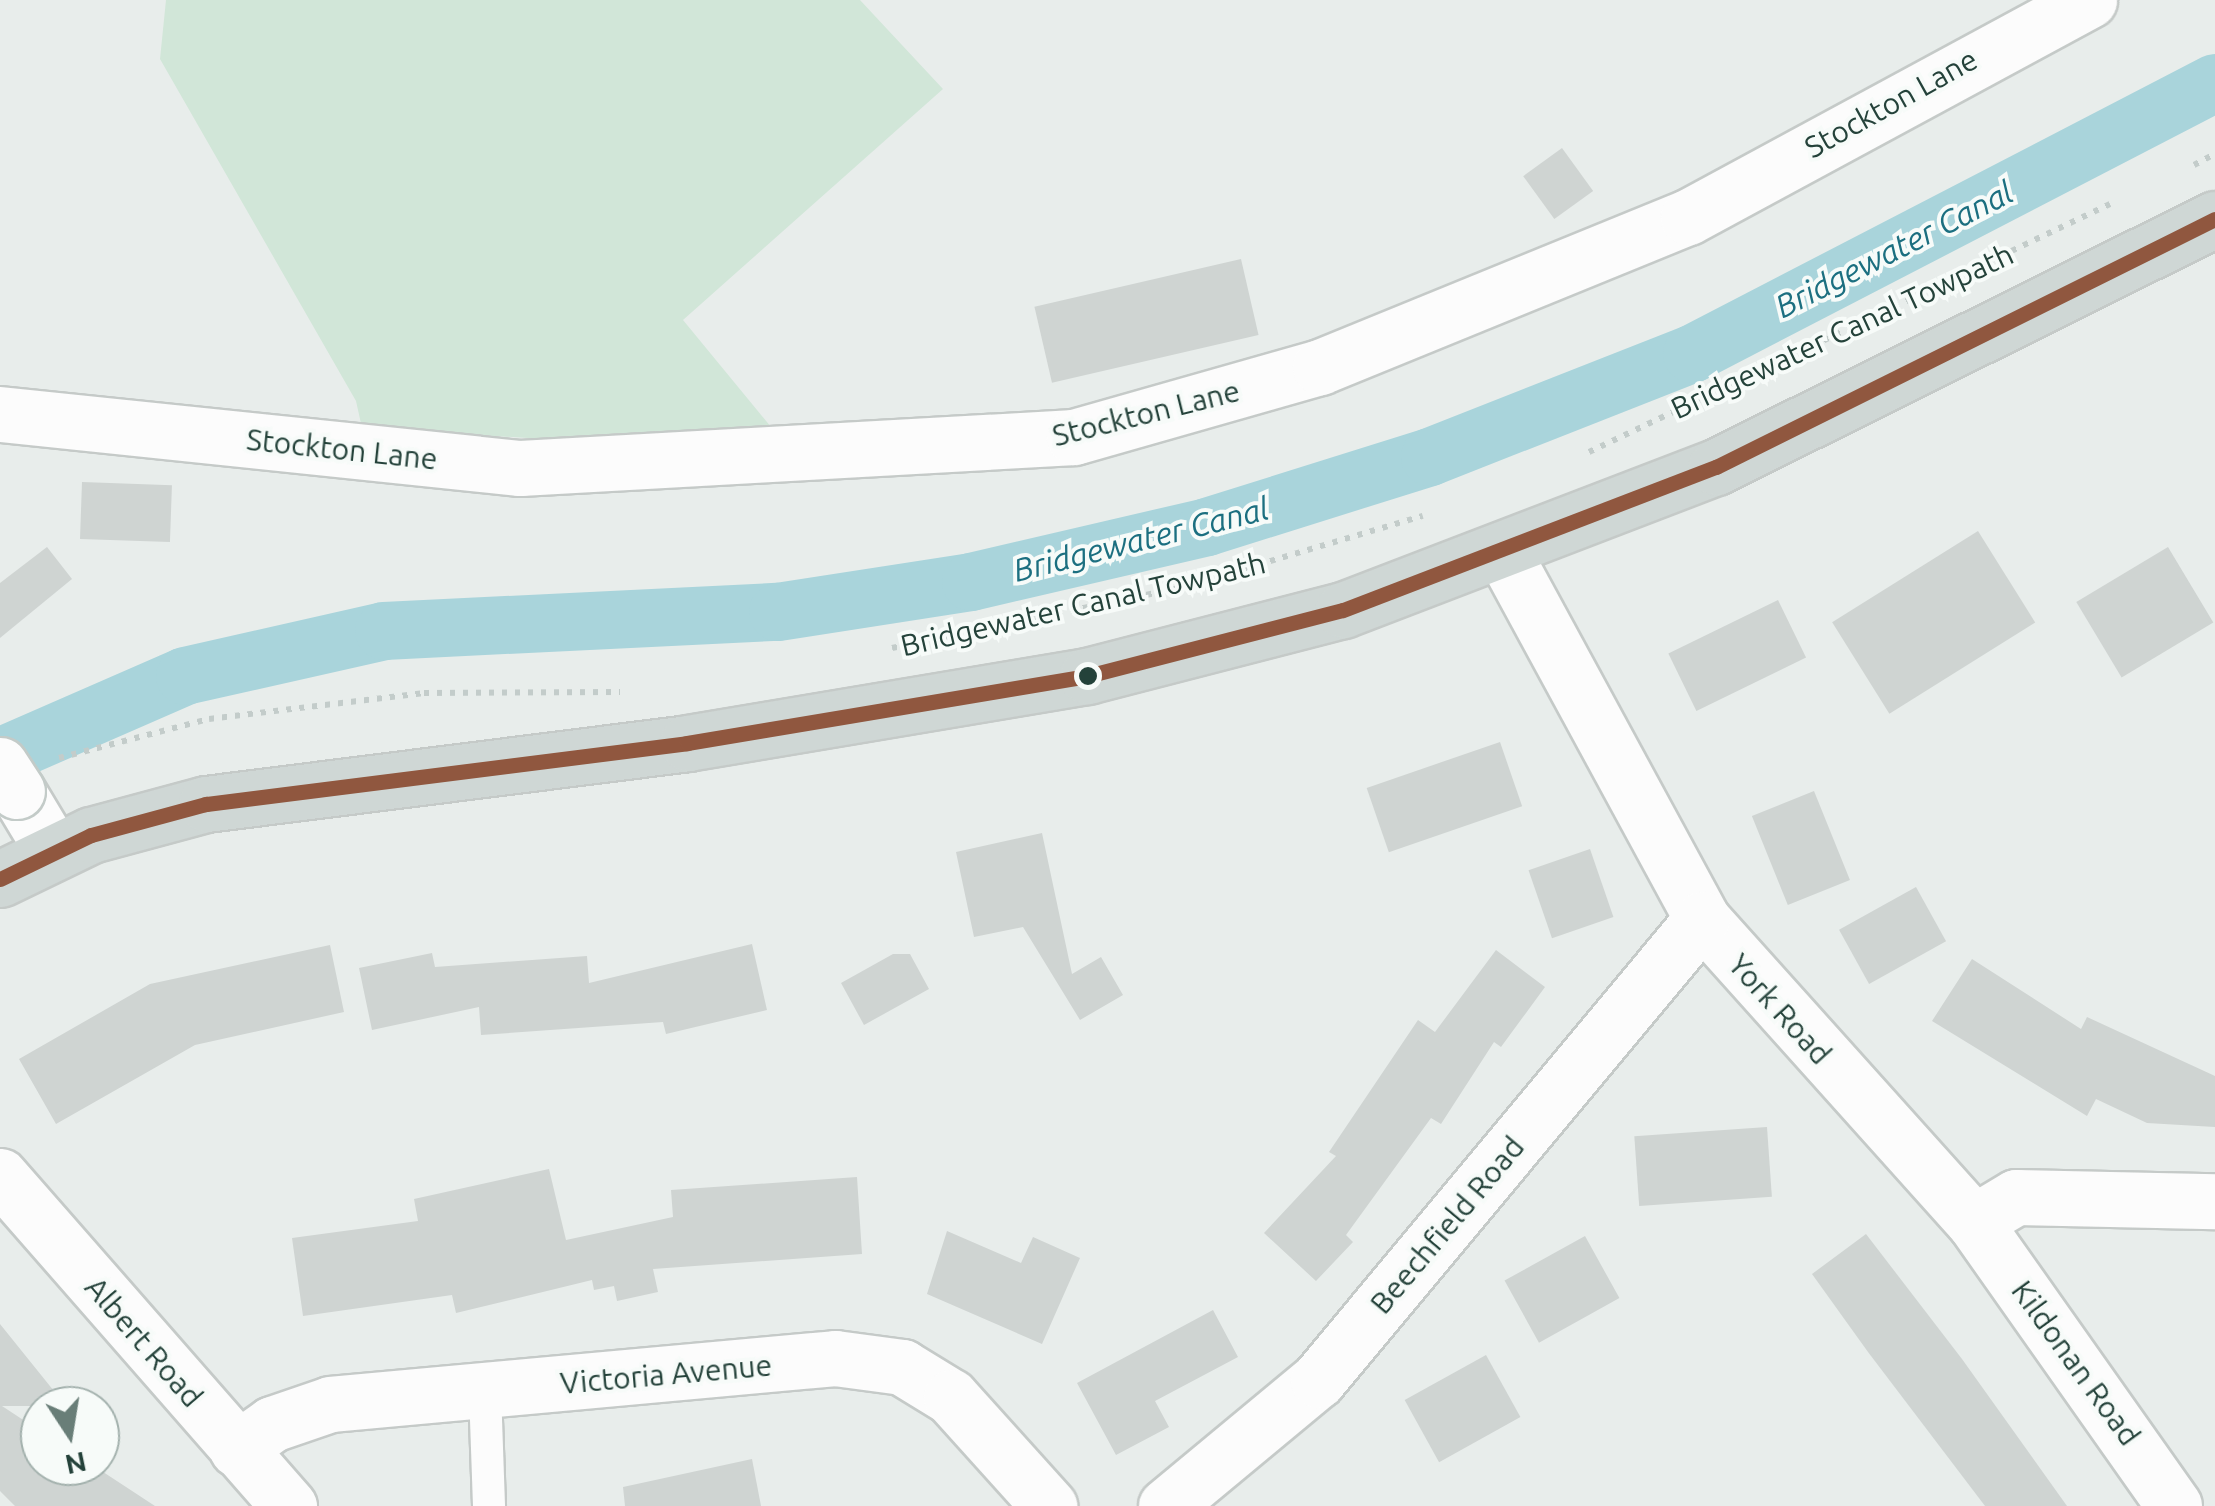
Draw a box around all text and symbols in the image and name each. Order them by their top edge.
street label: Stockton Lane [1798,41,1984,165]
water label: Bridgewater Canal [1768,172,2020,326]
street label: Bridgewater Canal Towpath [1665,236,2019,426]
street label: Stockton Lane [1049,372,1243,454]
street label: Stockton Lane [245,421,439,477]
water label: Bridgewater Canal [1009,489,1273,589]
street label: Bridgewater Canal Towpath [897,544,1269,664]
unlabelled marker [1078,666,1098,686]
street label: York Road [1721,946,1839,1072]
street label: Beechfield Road [1363,1129,1531,1321]
street label: Albert Road [78,1270,210,1414]
street label: Kildonan Road [2004,1274,2148,1452]
street label: Victoria Avenue [559,1347,773,1401]
north arrow [20,1386,120,1486]
text: N [62,1447,89,1481]

